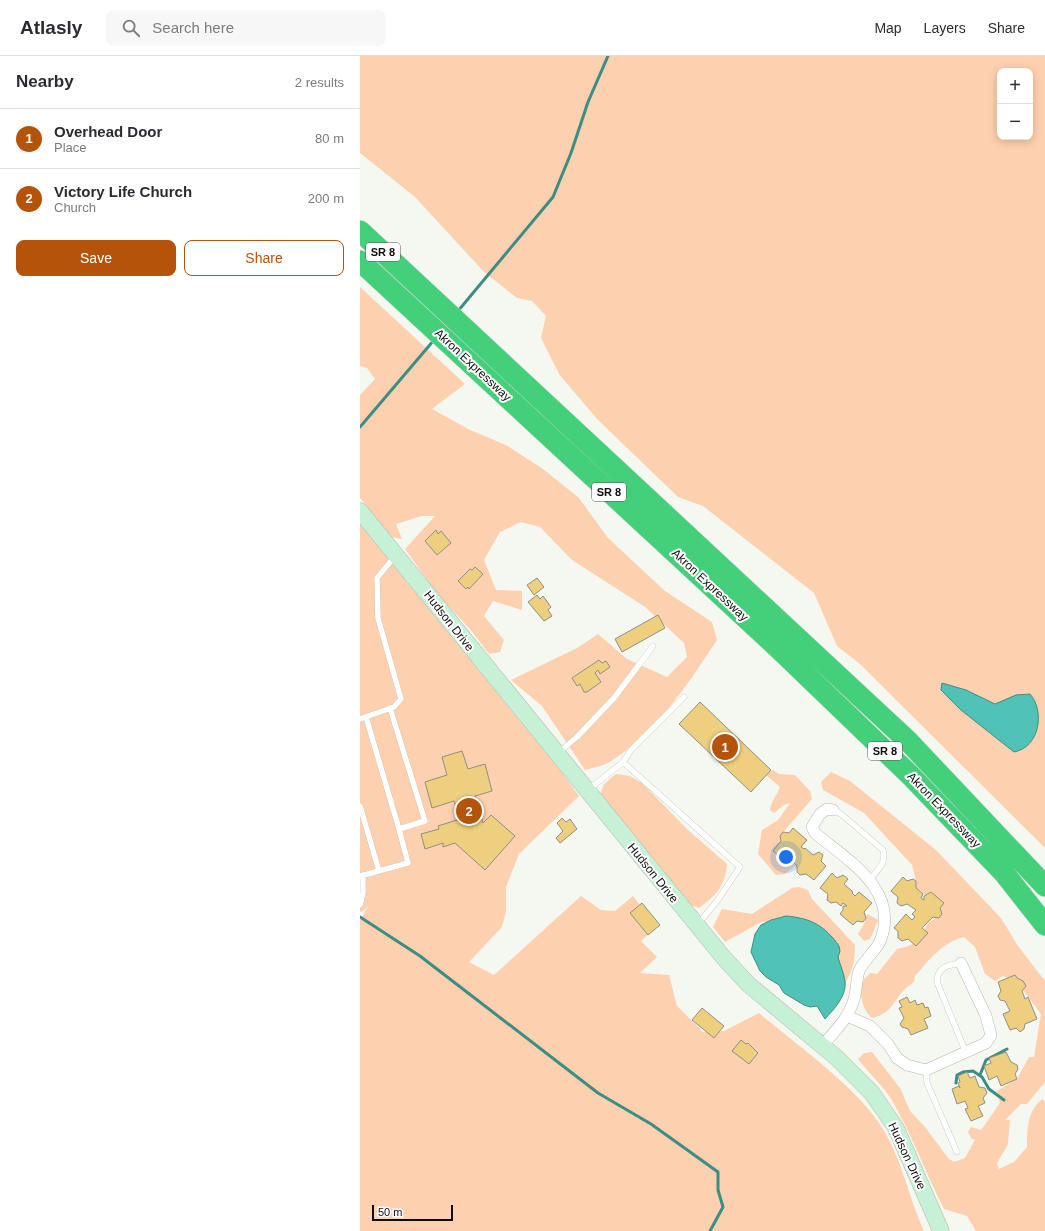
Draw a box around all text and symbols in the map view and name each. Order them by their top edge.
search box [106,10,386,46]
text: Atlasly [20,17,82,38]
icon: search [120,17,142,39]
text: Search here [152,19,234,36]
text: Map [874,20,902,36]
text: Layers [924,20,966,36]
text: Share [988,20,1025,36]
map controls [997,68,1033,140]
button: + [997,68,1033,104]
text: Nearby [16,72,74,91]
text: 2 results [295,75,344,90]
button: − [997,104,1033,140]
text: Overhead Door [54,123,162,140]
text: 1 [25,131,33,146]
text: 80 m [315,131,344,146]
text: Place [54,140,87,155]
text: Victory Life Church [54,183,192,200]
text: 2 [25,191,33,206]
text: 200 m [308,191,344,206]
text: Church [54,200,96,215]
button: Save [16,240,176,276]
button: Share [184,240,344,276]
road number: SR 8 [366,243,400,261]
street label: Akron Expressway [432,326,514,404]
road number: SR 8 [592,483,626,501]
street label: Akron Expressway [669,546,751,624]
street label: Hudson Drive [421,588,477,654]
pin: 1 [712,732,738,762]
road number: SR 8 [868,742,902,760]
street label: Akron Expressway [904,769,984,851]
pin: 2 [456,796,482,826]
street label: Hudson Drive [625,840,682,906]
your location [776,847,796,867]
street label: Hudson Drive [885,1120,929,1192]
scale bar [372,1203,453,1222]
text: 50 m [378,1206,402,1218]

